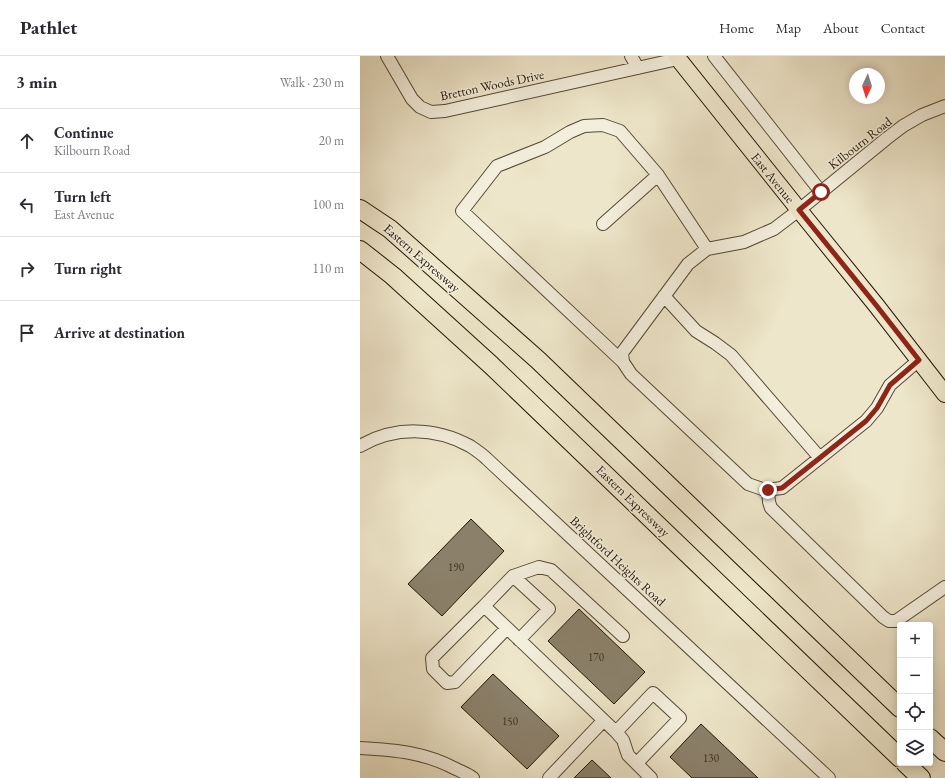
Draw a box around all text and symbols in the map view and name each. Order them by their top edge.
text: Pathlet [20,15,77,40]
text: Home [719,19,754,37]
text: Map [776,19,801,37]
text: About [823,19,859,37]
text: Contact [881,19,925,37]
street label: Bretton Woods Drive [439,66,545,104]
north arrow [849,68,885,104]
text: 3 min [16,71,57,93]
text: Walk · 230 m [280,74,344,91]
street label: Kilbourn Road [825,113,896,173]
text: Continue [54,123,114,142]
icon: ahead [16,130,38,152]
text: 20 m [319,132,344,149]
text: Kilbourn Road [54,142,130,159]
street label: East Avenue [747,149,799,207]
route start [812,183,830,201]
text: Turn left [54,187,111,206]
icon: left [16,194,38,216]
text: 100 m [313,196,344,213]
text: East Avenue [54,206,114,223]
street label: Eastern Expressway [380,220,464,296]
icon: right [16,258,38,280]
text: Turn right [54,259,122,278]
text: 110 m [313,260,344,277]
icon: arrive [16,322,38,344]
text: Arrive at destination [54,323,185,342]
street label: Eastern Expressway [592,461,674,541]
route end [759,481,777,499]
street label: Brightford Heights Road [567,512,670,610]
house number: 190 [448,560,464,574]
map controls [897,622,933,766]
button: + [897,622,933,658]
house number: 170 [588,650,604,664]
button: − [897,658,933,694]
button: locate [897,694,933,730]
house number: 150 [502,714,518,728]
button: layers [897,730,933,766]
house number: 130 [703,751,719,765]

